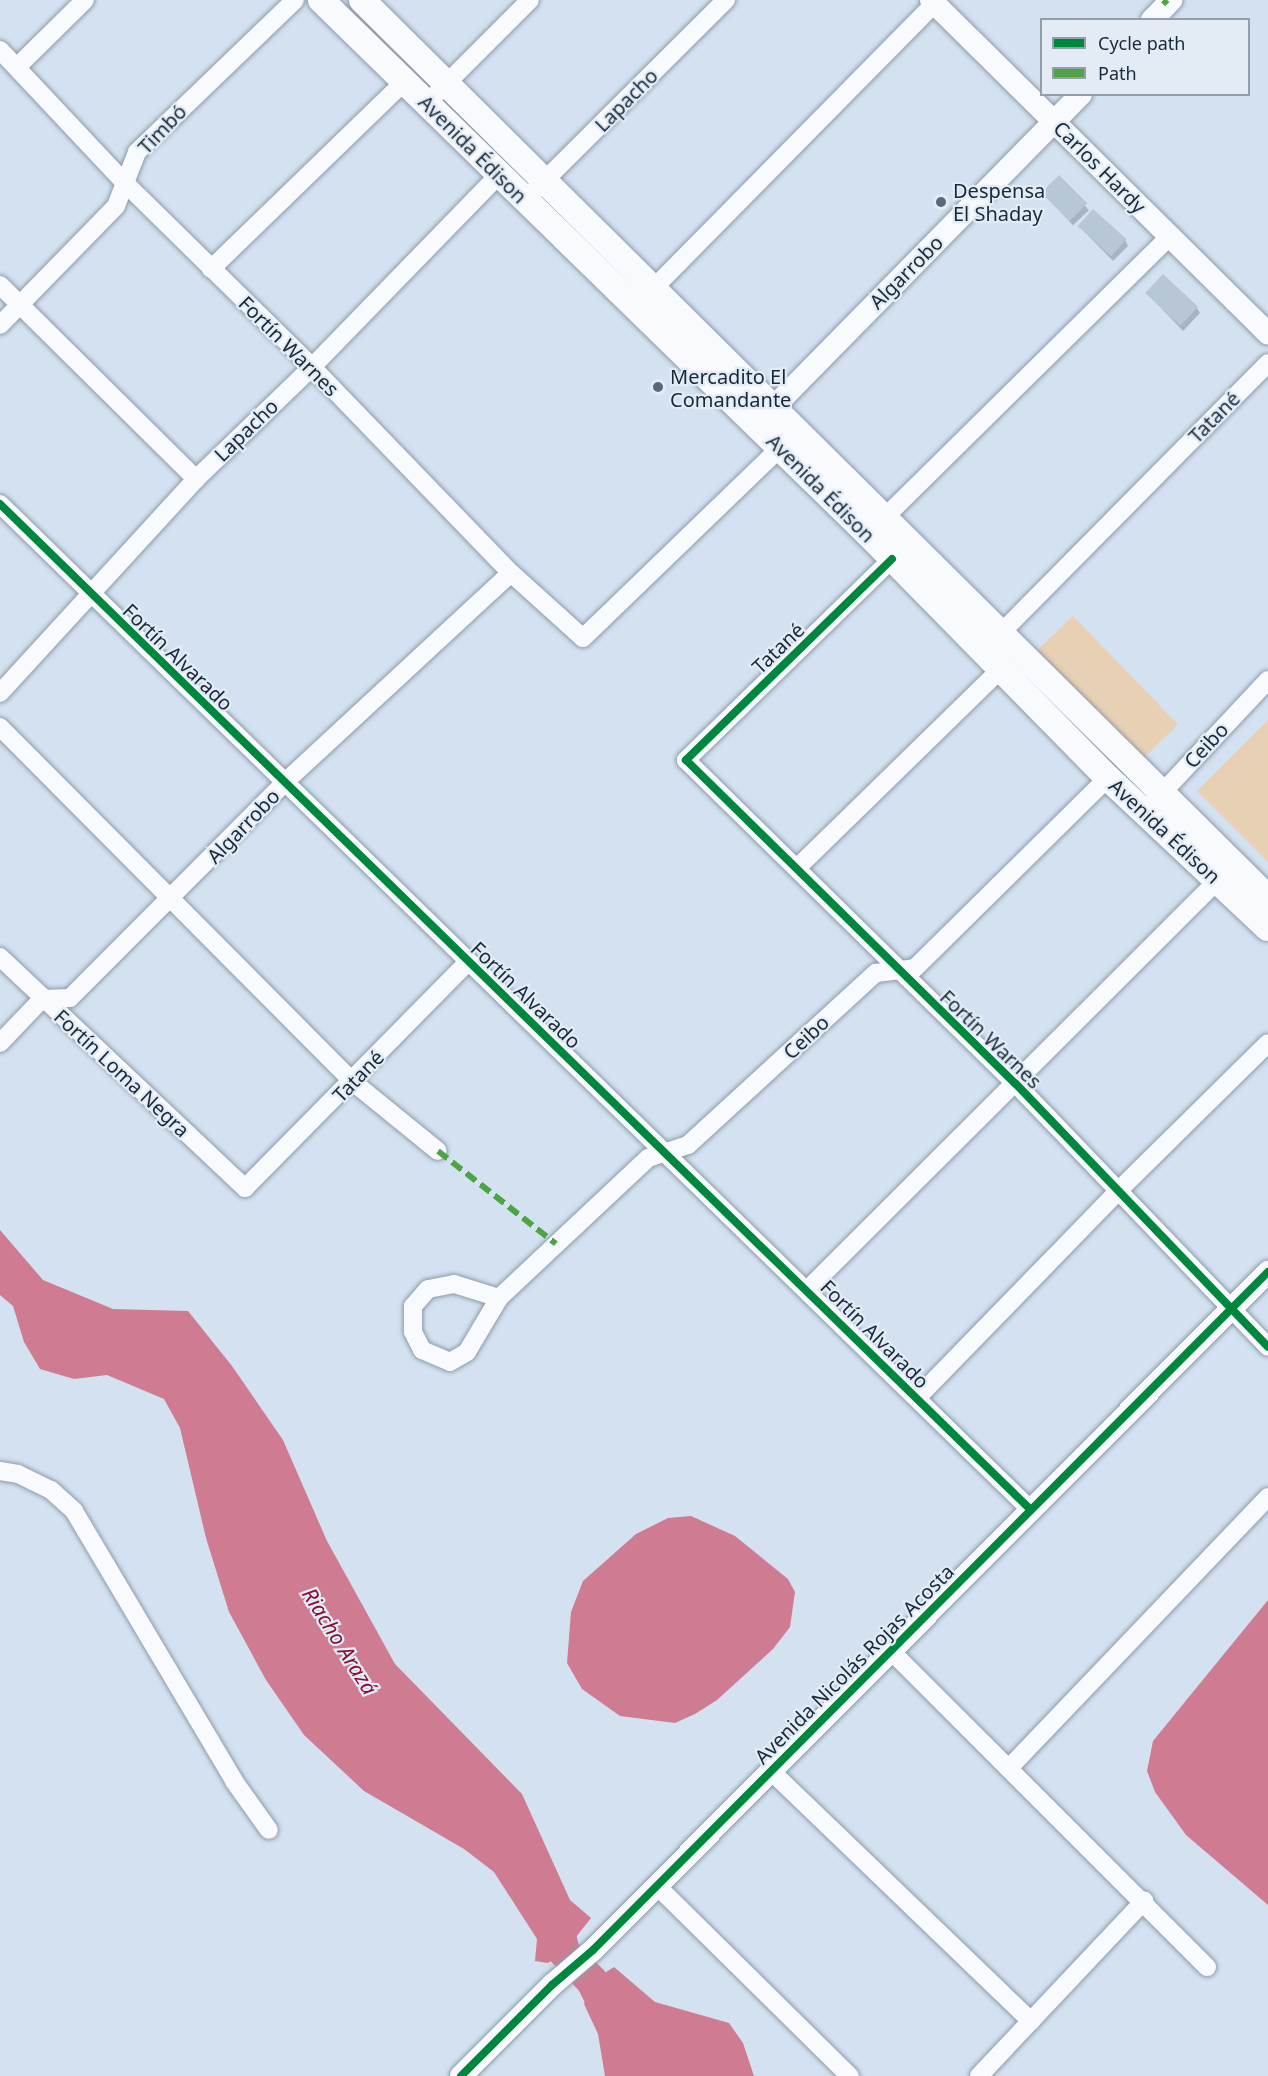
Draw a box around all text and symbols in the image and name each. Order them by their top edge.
legend [1040,18,1250,96]
text: Cycle path [1098,31,1185,55]
text: Path [1098,61,1137,85]
street label: Lapacho [589,63,663,137]
street label: Avenida Édison [414,90,532,208]
street label: Timbó [133,99,191,159]
street label: Carlos Hardy [1049,116,1151,218]
place label: Despensa El Shaday [953,178,1045,225]
marker: Despensa El Shaday [934,195,948,209]
street label: Algarrobo [864,230,948,314]
street label: Fortín Warnes [234,291,344,401]
place label: Mercadito El Comandante [670,364,791,411]
marker: Mercadito El Comandante [651,380,665,394]
street label: Tatané [1183,386,1245,448]
street label: Lapacho [209,394,283,466]
street label: Avenida Édison [762,429,880,547]
street label: Fortín Alvarado [118,599,238,715]
street label: Tatané [747,618,809,678]
street label: Ceibo [1179,717,1233,773]
street label: Avenida Édison [1104,773,1226,889]
street label: Algarrobo [202,784,284,868]
street label: Fortín Alvarado [466,937,586,1053]
street label: Fortín Warnes [935,985,1047,1093]
street label: Fortín Loma Negra [49,1004,195,1142]
street label: Ceibo [778,1010,834,1064]
street label: Tatané [328,1045,388,1107]
street label: Fortín Alvarado [816,1275,934,1393]
street label: Avenida Nicolás Rojas Acosta [749,1559,959,1769]
water label: Riacho Arazá [297,1583,383,1699]

